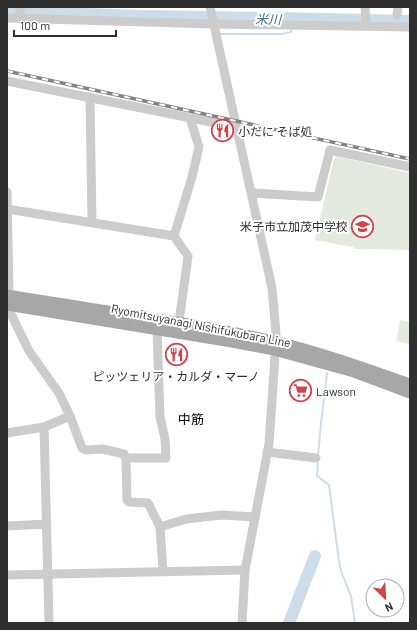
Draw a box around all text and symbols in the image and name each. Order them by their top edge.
water label: 米川 [255,11,283,27]
scale bar [14,12,116,38]
text: 100 m [20,18,50,32]
restaurant icon: 小だに そば処 [209,118,235,144]
place label: 小だに そば処 [238,124,312,138]
school or university icon: 米子市立加茂中学校 [350,213,376,239]
place label: 米子市立加茂中学校 [240,219,348,233]
street label: Ryomitsuyanagi Nishifukubara Line [110,301,292,349]
restaurant icon: ピッツェリア・カルダ・マーノ [163,342,189,368]
place label: ピッツェリア・カルダ・マーノ [92,369,260,383]
supermarket icon: Lawson [288,378,314,404]
place label: Lawson [316,384,356,398]
district label: 中筋 [178,411,204,427]
north arrow [365,578,405,618]
text: N [383,600,395,615]

